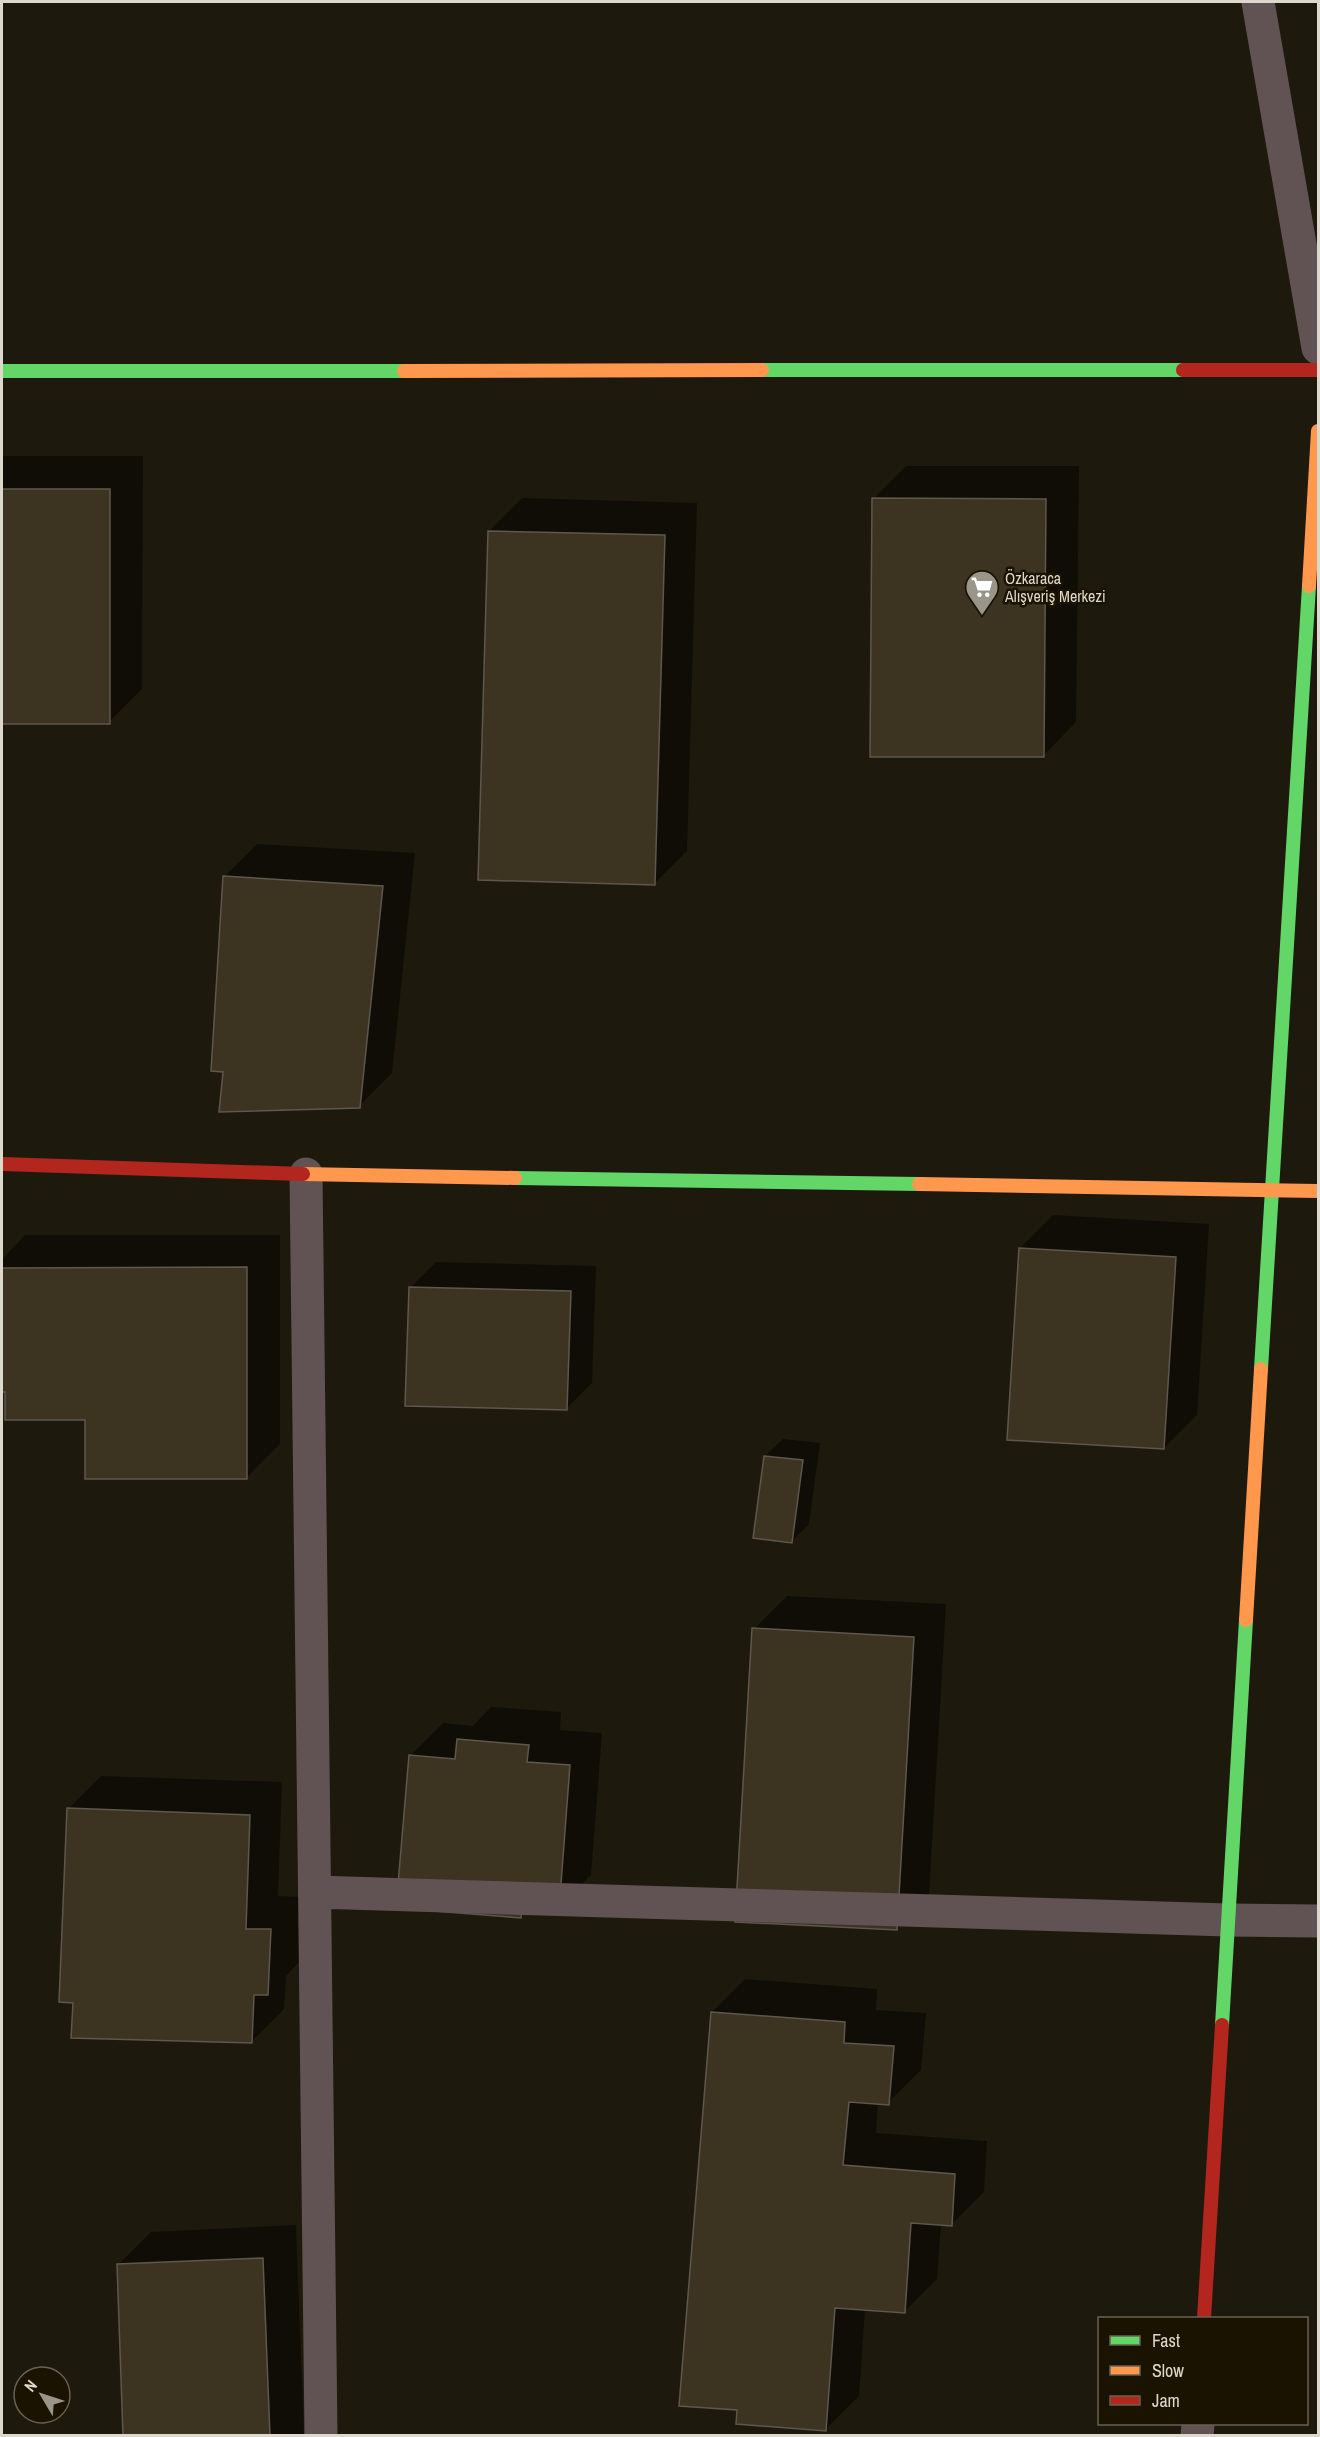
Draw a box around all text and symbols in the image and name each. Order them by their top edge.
place label: Özkaraca Alışveriş Merkezi [1004,567,1106,607]
supermarket icon: Özkaraca Alışveriş Merkezi [964,569,1000,616]
legend [1098,2317,1308,2425]
text: Fast [1152,2328,1180,2353]
text: Slow [1152,2358,1184,2383]
north arrow [12,2365,72,2425]
text: N [19,2375,42,2396]
text: Jam [1152,2388,1180,2413]

